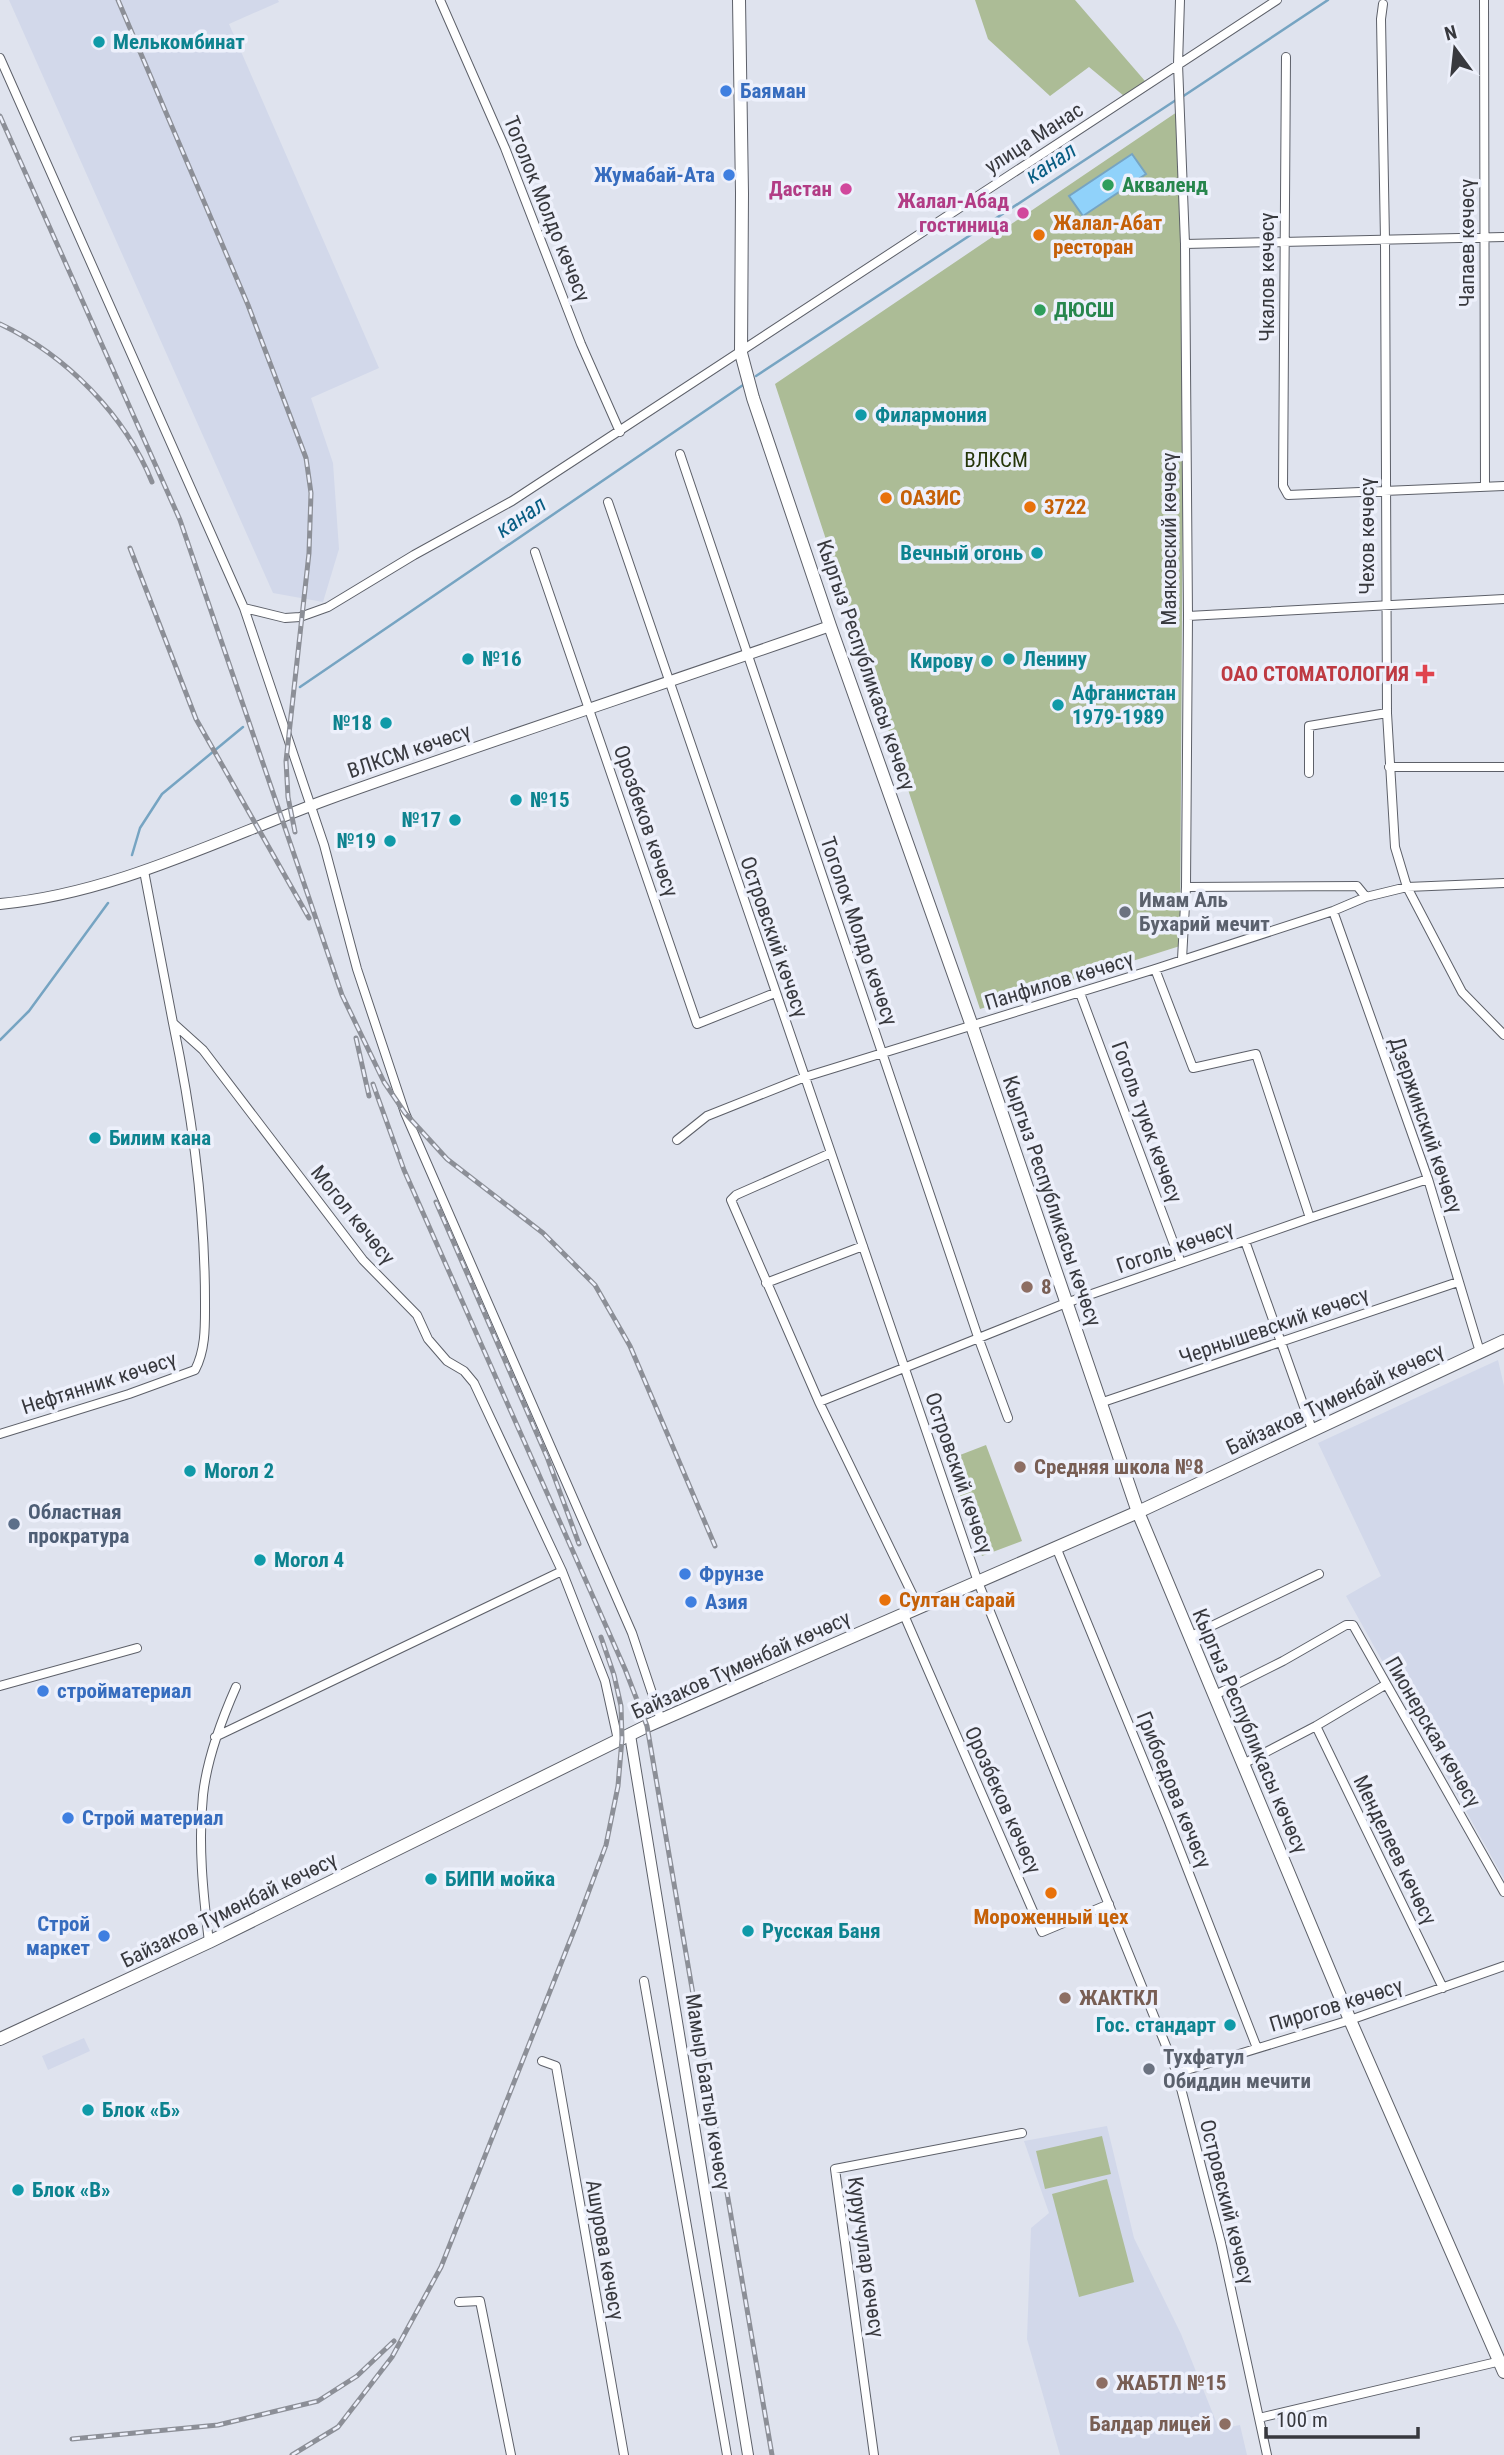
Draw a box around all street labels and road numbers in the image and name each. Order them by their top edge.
street label: улица Манас [980,97,1088,179]
street label: Тоголок Молдо көчөсү [499,113,595,305]
street label: Чапаев көчөсү [1455,179,1479,307]
street label: Чкалов көчөсү [1255,212,1279,342]
street label: Маяковский көчөсү [1157,453,1181,625]
street label: Чехов көчөсү [1355,477,1379,595]
street label: Кыргыз Республикасы көчөсү [812,536,920,794]
street label: ВЛКСМ көчөсү [344,719,474,783]
street label: Орозбеков көчөсү [609,742,683,900]
street label: Тоголок Молдо көчөсү [815,833,903,1029]
street label: Островский көчөсү [735,853,813,1021]
street label: Панфилов көчөсү [982,947,1136,1015]
street label: Дзержинский көчөсү [1385,1034,1467,1216]
street label: Гоголь туюк көчөсү [1107,1038,1187,1206]
street label: Кыргыз Республикасы көчөсү [998,1072,1106,1330]
street label: Могол көчөсү [306,1161,400,1269]
street label: Гоголь көчөсү [1113,1216,1237,1278]
street label: Чернышевский көчөсү [1176,1282,1372,1370]
street label: Байзаков Түмөнбай көчөсү [1223,1338,1447,1460]
street label: Нефтянник көчөсү [19,1347,179,1419]
street label: Островский көчөсү [920,1389,998,1557]
street label: Кыргыз Республикасы көчөсү [1187,1605,1313,1857]
street label: Байзаков Түмөнбай көчөсү [628,1606,854,1724]
street label: Пионерская көчөсү [1380,1652,1486,1812]
street label: Грибоедова көчөсү [1132,1708,1216,1872]
street label: Орозбеков көчөсү [960,1723,1046,1877]
street label: Менделеев көчөсү [1348,1771,1442,1929]
street label: Байзаков Түмөнбай көчөсү [117,1847,341,1973]
street label: Пирогов көчөсү [1266,1973,1406,2037]
street label: Мамыр Баатыр көчөсү [681,1992,735,2192]
street label: Островский көчөсү [1195,2117,1259,2287]
street label: Куруучулар көчөсү [843,2175,889,2339]
street label: Ашурова көчөсү [581,2178,629,2322]

